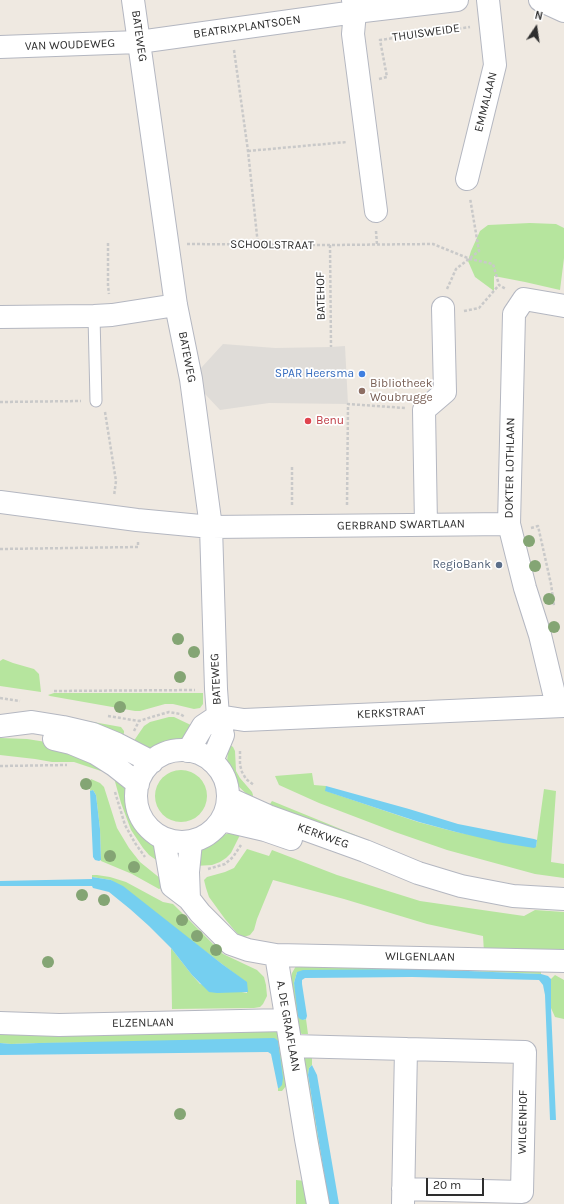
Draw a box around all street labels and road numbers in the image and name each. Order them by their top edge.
street label: BATEWEG [128,9,150,63]
street label: BEATRIXPLANTSOEN [192,12,302,42]
street label: THUISWEIDE [391,21,461,45]
street label: VAN WOUDEWEG [25,36,115,54]
street label: EMMALAAN [472,70,500,134]
street label: SCHOOLSTRAAT [230,237,314,253]
street label: BATEHOF [313,272,329,320]
street label: BATEWEG [175,330,199,384]
street label: DOKTER LOTHLAAN [502,417,518,519]
street label: GERBRAND SWARTLAAN [337,517,465,533]
street label: BATEWEG [207,653,225,705]
street label: KERKSTRAAT [356,704,426,722]
street label: KERKWEG [295,820,351,852]
street label: WILGENLAAN [385,949,455,965]
street label: A. DE GRAAFLAAN [273,979,303,1073]
street label: ELZENLAAN [112,1015,174,1031]
street label: WILGENHOF [515,1090,531,1154]

